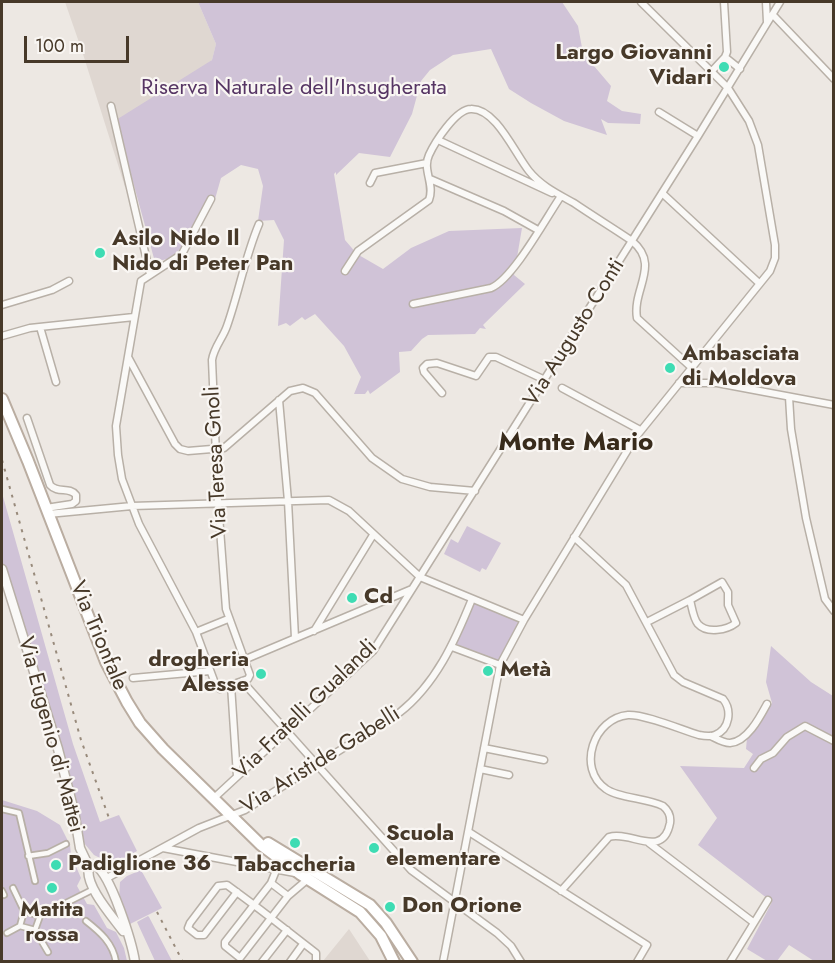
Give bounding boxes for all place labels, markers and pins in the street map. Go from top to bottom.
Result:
place label: Largo Giovanni Vidari [555,41,712,92]
marker: Largo Giovanni Vidari [717,60,731,74]
place label: Asilo Nido Il Nido di Peter Pan [112,227,293,278]
marker: Asilo Nido Il Nido di Peter Pan [93,246,107,260]
place label: Ambasciata di Moldova [682,342,799,394]
marker: Ambasciata di Moldova [663,361,677,375]
place label: Cd [364,585,393,611]
marker: Cd [345,591,359,605]
place label: drogheria Alesse [148,648,249,700]
place label: Metà [500,658,551,684]
marker: Metà [481,664,495,678]
marker: drogheria Alesse [254,667,268,681]
place label: Scuola elementare [386,822,501,873]
marker: Tabaccheria [288,836,302,850]
marker: Scuola elementare [367,841,381,855]
place label: Padiglione 36 [68,852,211,878]
place label: Tabaccheria [234,853,356,879]
marker: Padiglione 36 [49,858,63,872]
marker: Matita rossa [45,881,59,895]
place label: Don Orione [402,894,522,920]
place label: Matita rossa [20,898,84,950]
marker: Don Orione [383,900,397,914]

